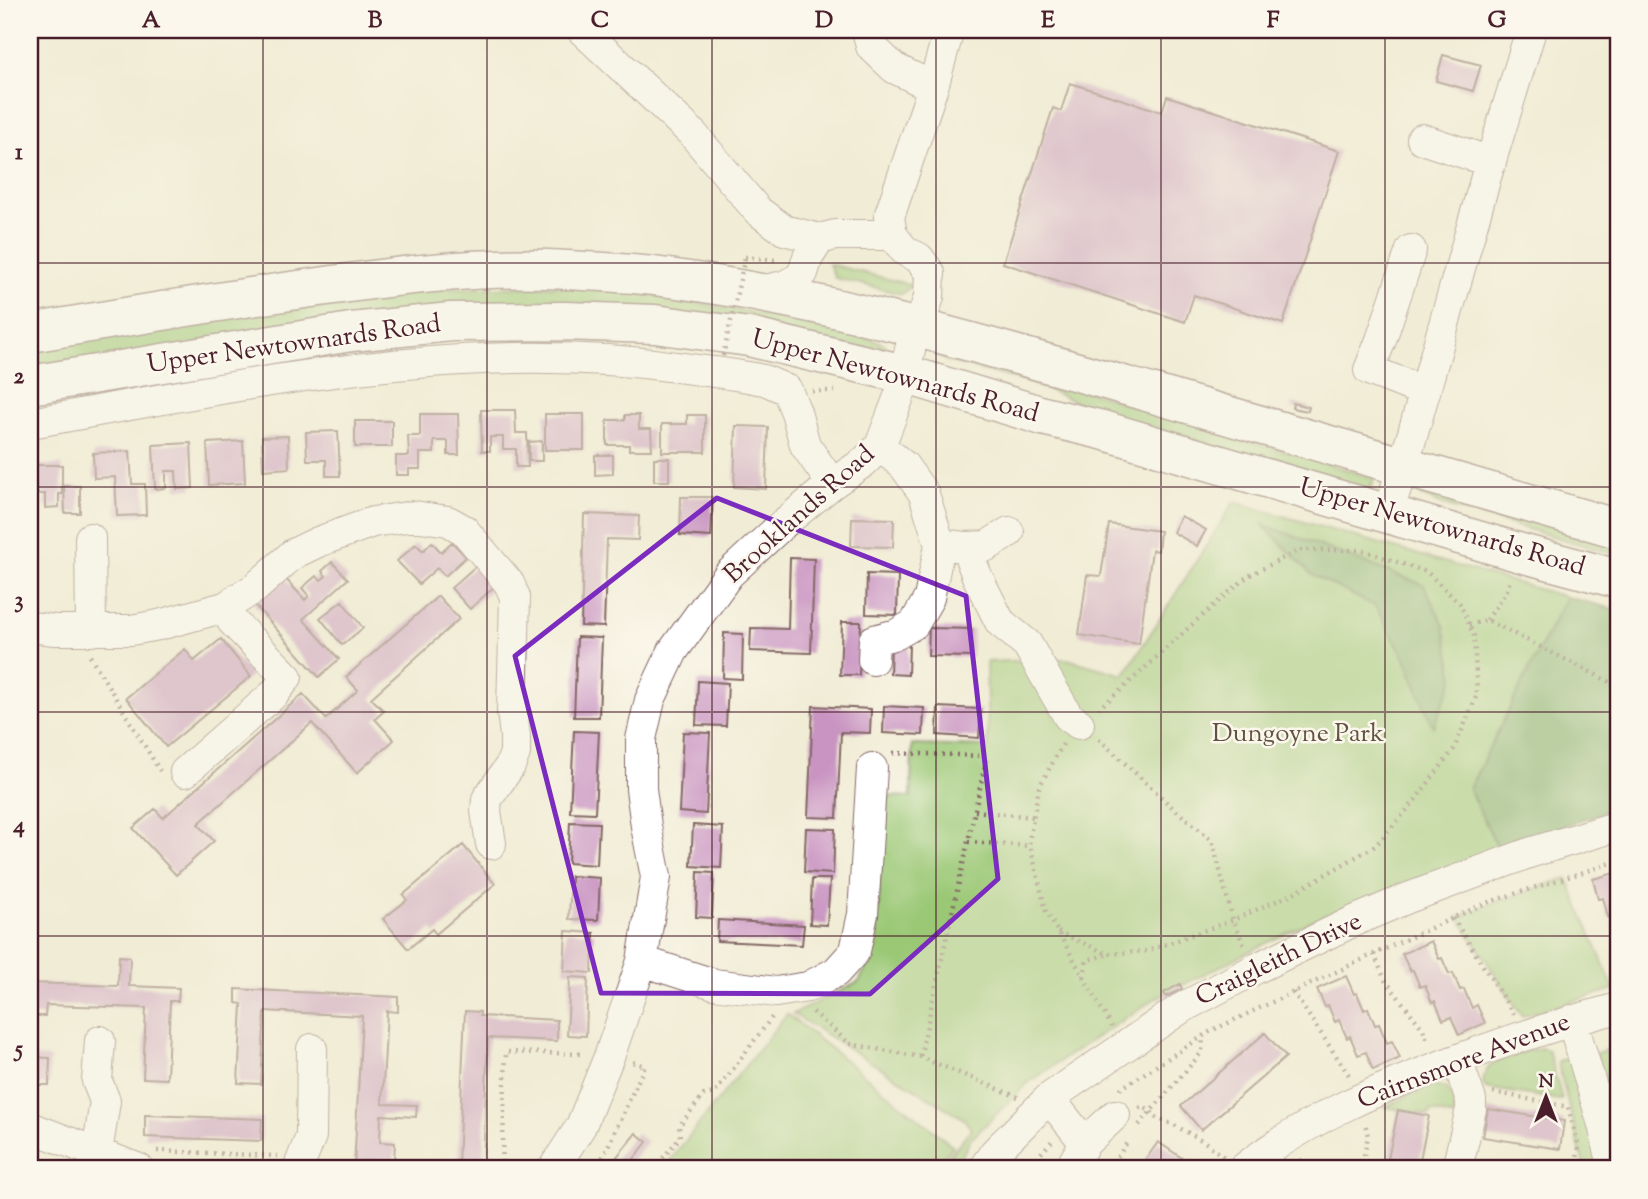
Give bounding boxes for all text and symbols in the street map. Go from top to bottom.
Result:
text: A [142,5,161,38]
text: B [368,5,383,38]
text: C [591,5,609,38]
text: D [815,5,833,38]
text: E [1041,5,1055,38]
text: F [1267,5,1280,38]
text: G [1488,5,1507,38]
text: 1 [15,137,23,170]
street label: Upper Newtownards Road [145,306,444,384]
street label: Upper Newtownards Road [747,321,1043,433]
text: 2 [14,361,25,394]
street label: Brooklands Road [716,437,884,593]
street label: Upper Newtownards Road [1295,469,1590,587]
text: 3 [14,585,24,618]
park label: Dungoyne Park [1212,716,1384,753]
text: 4 [12,810,25,843]
street label: Craigleith Drive [1190,904,1368,1016]
street label: Cairnsmore Avenue [1352,1004,1576,1120]
text: 5 [13,1034,23,1067]
north arrow [1512,1062,1582,1132]
text: N [1538,1069,1554,1096]

